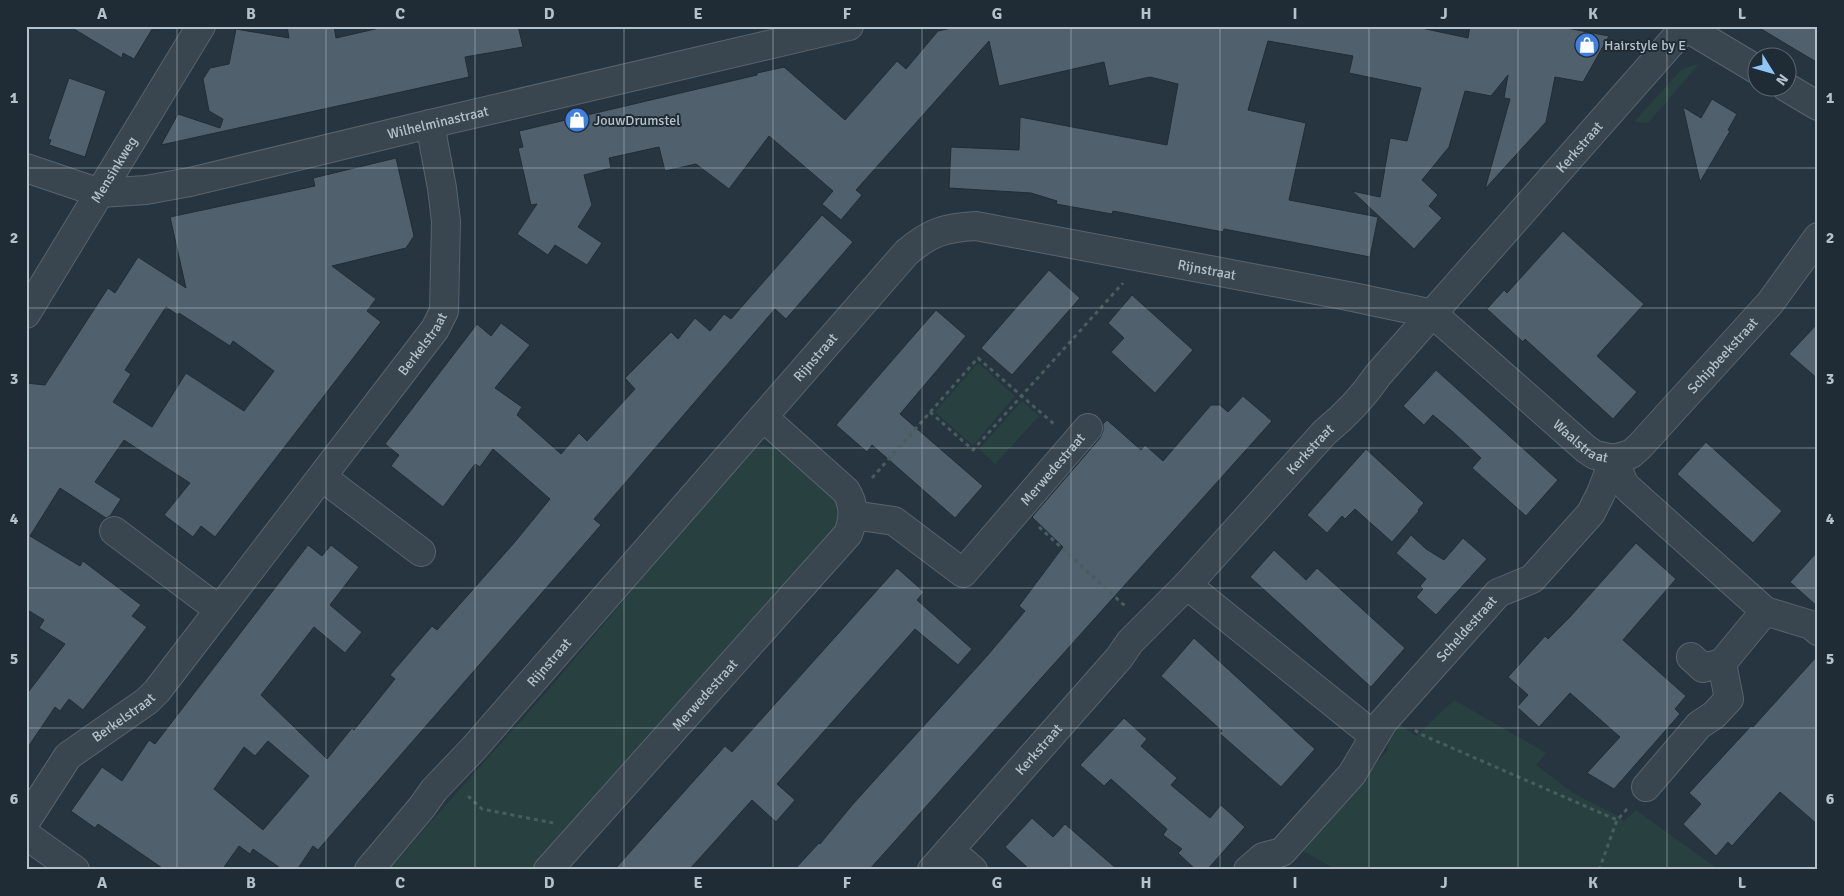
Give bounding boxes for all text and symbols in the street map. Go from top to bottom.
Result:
text: A [97,4,108,24]
text: B [246,4,256,24]
text: C [395,4,405,24]
text: D [544,4,555,24]
text: E [693,4,703,24]
text: F [843,4,852,24]
text: G [992,4,1002,24]
text: H [1141,4,1151,24]
text: I [1292,4,1298,24]
text: J [1440,4,1448,24]
text: K [1588,4,1598,24]
text: L [1738,4,1747,24]
shop icon: Hairstyle by E [1574,32,1600,58]
place label: Hairstyle by E [1604,37,1686,54]
north arrow [1746,48,1796,98]
text: N [1772,71,1792,89]
text: 1 [10,88,19,108]
text: 1 [1826,88,1835,108]
street label: Wilhelminastraat [386,102,490,142]
shop icon: JouwDrumstel [564,107,590,133]
place label: JouwDrumstel [594,112,680,129]
street label: Kerkstraat [1552,118,1606,176]
street label: Mensinkweg [87,133,140,206]
text: 2 [10,228,18,248]
text: 2 [1826,228,1834,248]
street label: Rijnstraat [1176,256,1237,283]
street label: Berkelstraat [394,309,451,379]
street label: Schipbeekstraat [1684,314,1761,397]
street label: Rijnstraat [789,329,841,385]
text: 3 [10,369,18,389]
text: 3 [1826,369,1834,389]
street label: Waalstraat [1550,416,1610,466]
street label: Kerkstraat [1283,420,1337,478]
street label: Merwedestraat [1017,429,1089,509]
text: 4 [10,509,19,529]
text: 4 [1826,509,1835,529]
street label: Scheldestraat [1432,592,1500,665]
street label: Rijnstraat [523,634,575,690]
text: 5 [10,649,18,669]
text: 5 [1826,649,1834,669]
street label: Merwedestraat [668,655,741,734]
street label: Berkelstraat [88,689,159,745]
street label: Kerkstraat [1011,720,1066,778]
text: 6 [10,789,19,809]
text: 6 [1826,789,1835,809]
text: A [97,873,108,893]
text: B [246,873,256,893]
text: C [395,873,405,893]
text: D [544,873,555,893]
text: E [693,873,703,893]
text: F [843,873,852,893]
text: G [992,873,1002,893]
text: H [1141,873,1151,893]
text: I [1292,873,1298,893]
text: J [1440,873,1448,893]
text: K [1588,873,1598,893]
text: L [1738,873,1747,893]

